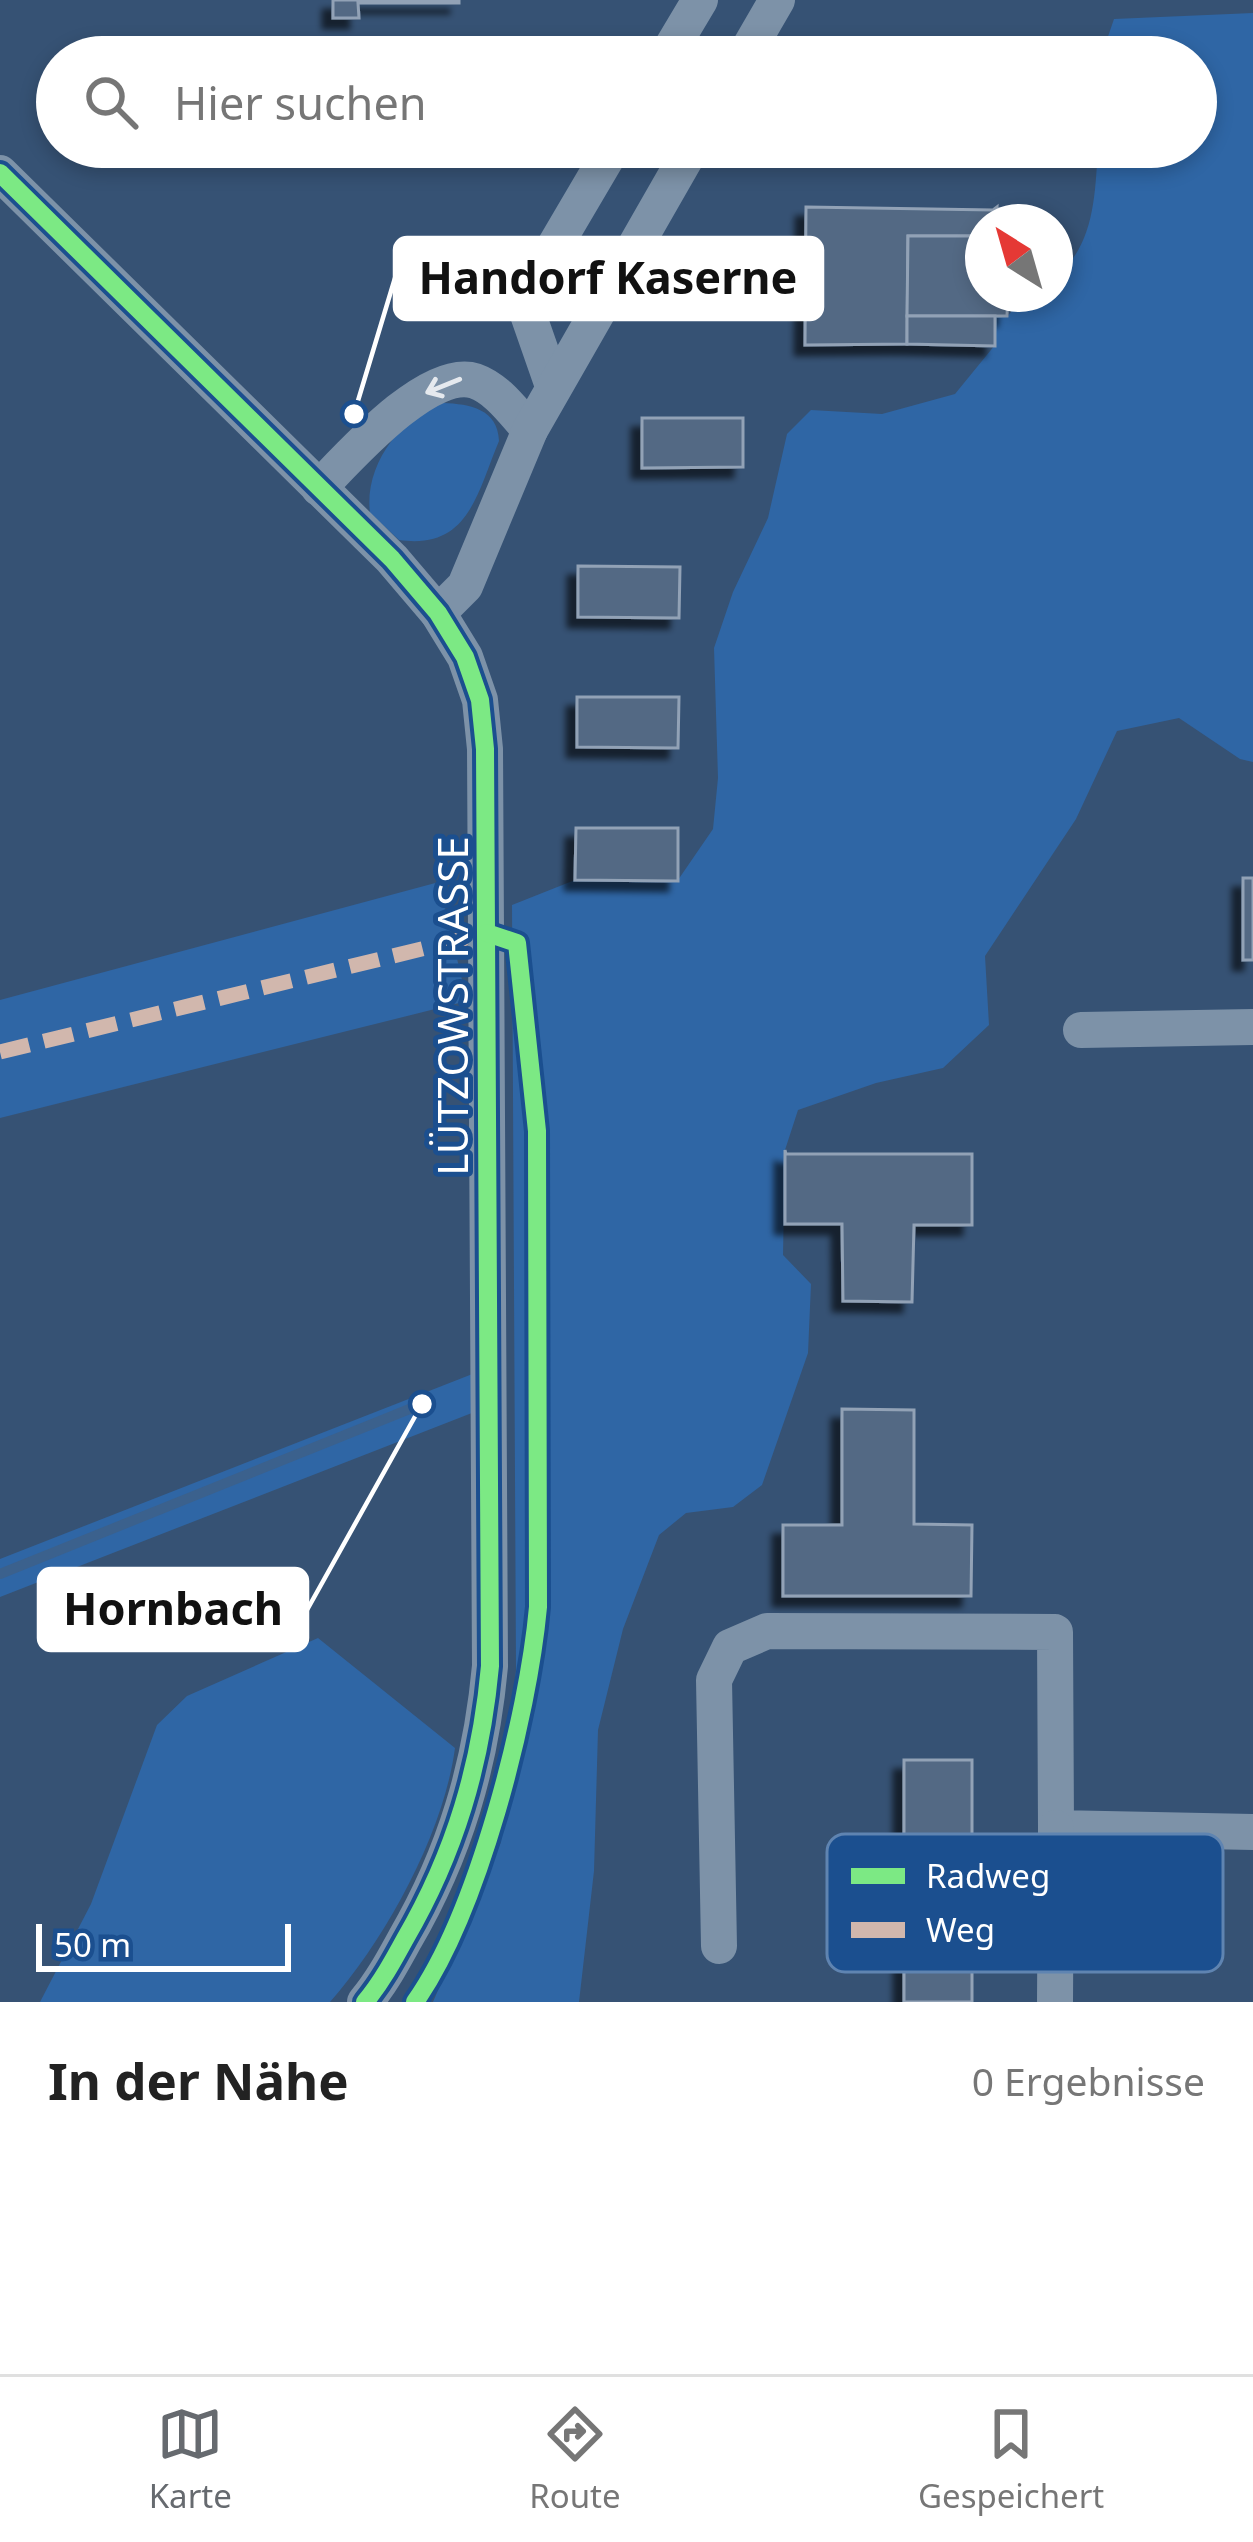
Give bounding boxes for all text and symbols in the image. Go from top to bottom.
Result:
search box [36,36,1217,168]
icon: search [78,69,144,135]
text: Hier suchen [174,72,427,133]
north arrow [965,204,1073,312]
callout: Handorf Kaserne [395,238,822,319]
text: Handorf Kaserne [419,246,797,307]
one-way arrow [425,377,462,399]
street label: LÜTZOWSTRASSE [423,836,480,1176]
callout: Hornbach [39,1569,307,1650]
text: Hornbach [63,1577,283,1638]
legend [827,1834,1223,1972]
text: Radweg [926,1853,1050,1898]
text: Weg [926,1907,995,1952]
scale bar [36,1918,291,1971]
text: 50 m [54,1922,131,1967]
text: In der Nähe [48,2045,349,2115]
text: 0 Ergebnisse [972,2054,1205,2107]
tab: Karte [149,2401,232,2518]
tab: Route [529,2401,621,2518]
tab: Gespeichert [918,2401,1104,2518]

